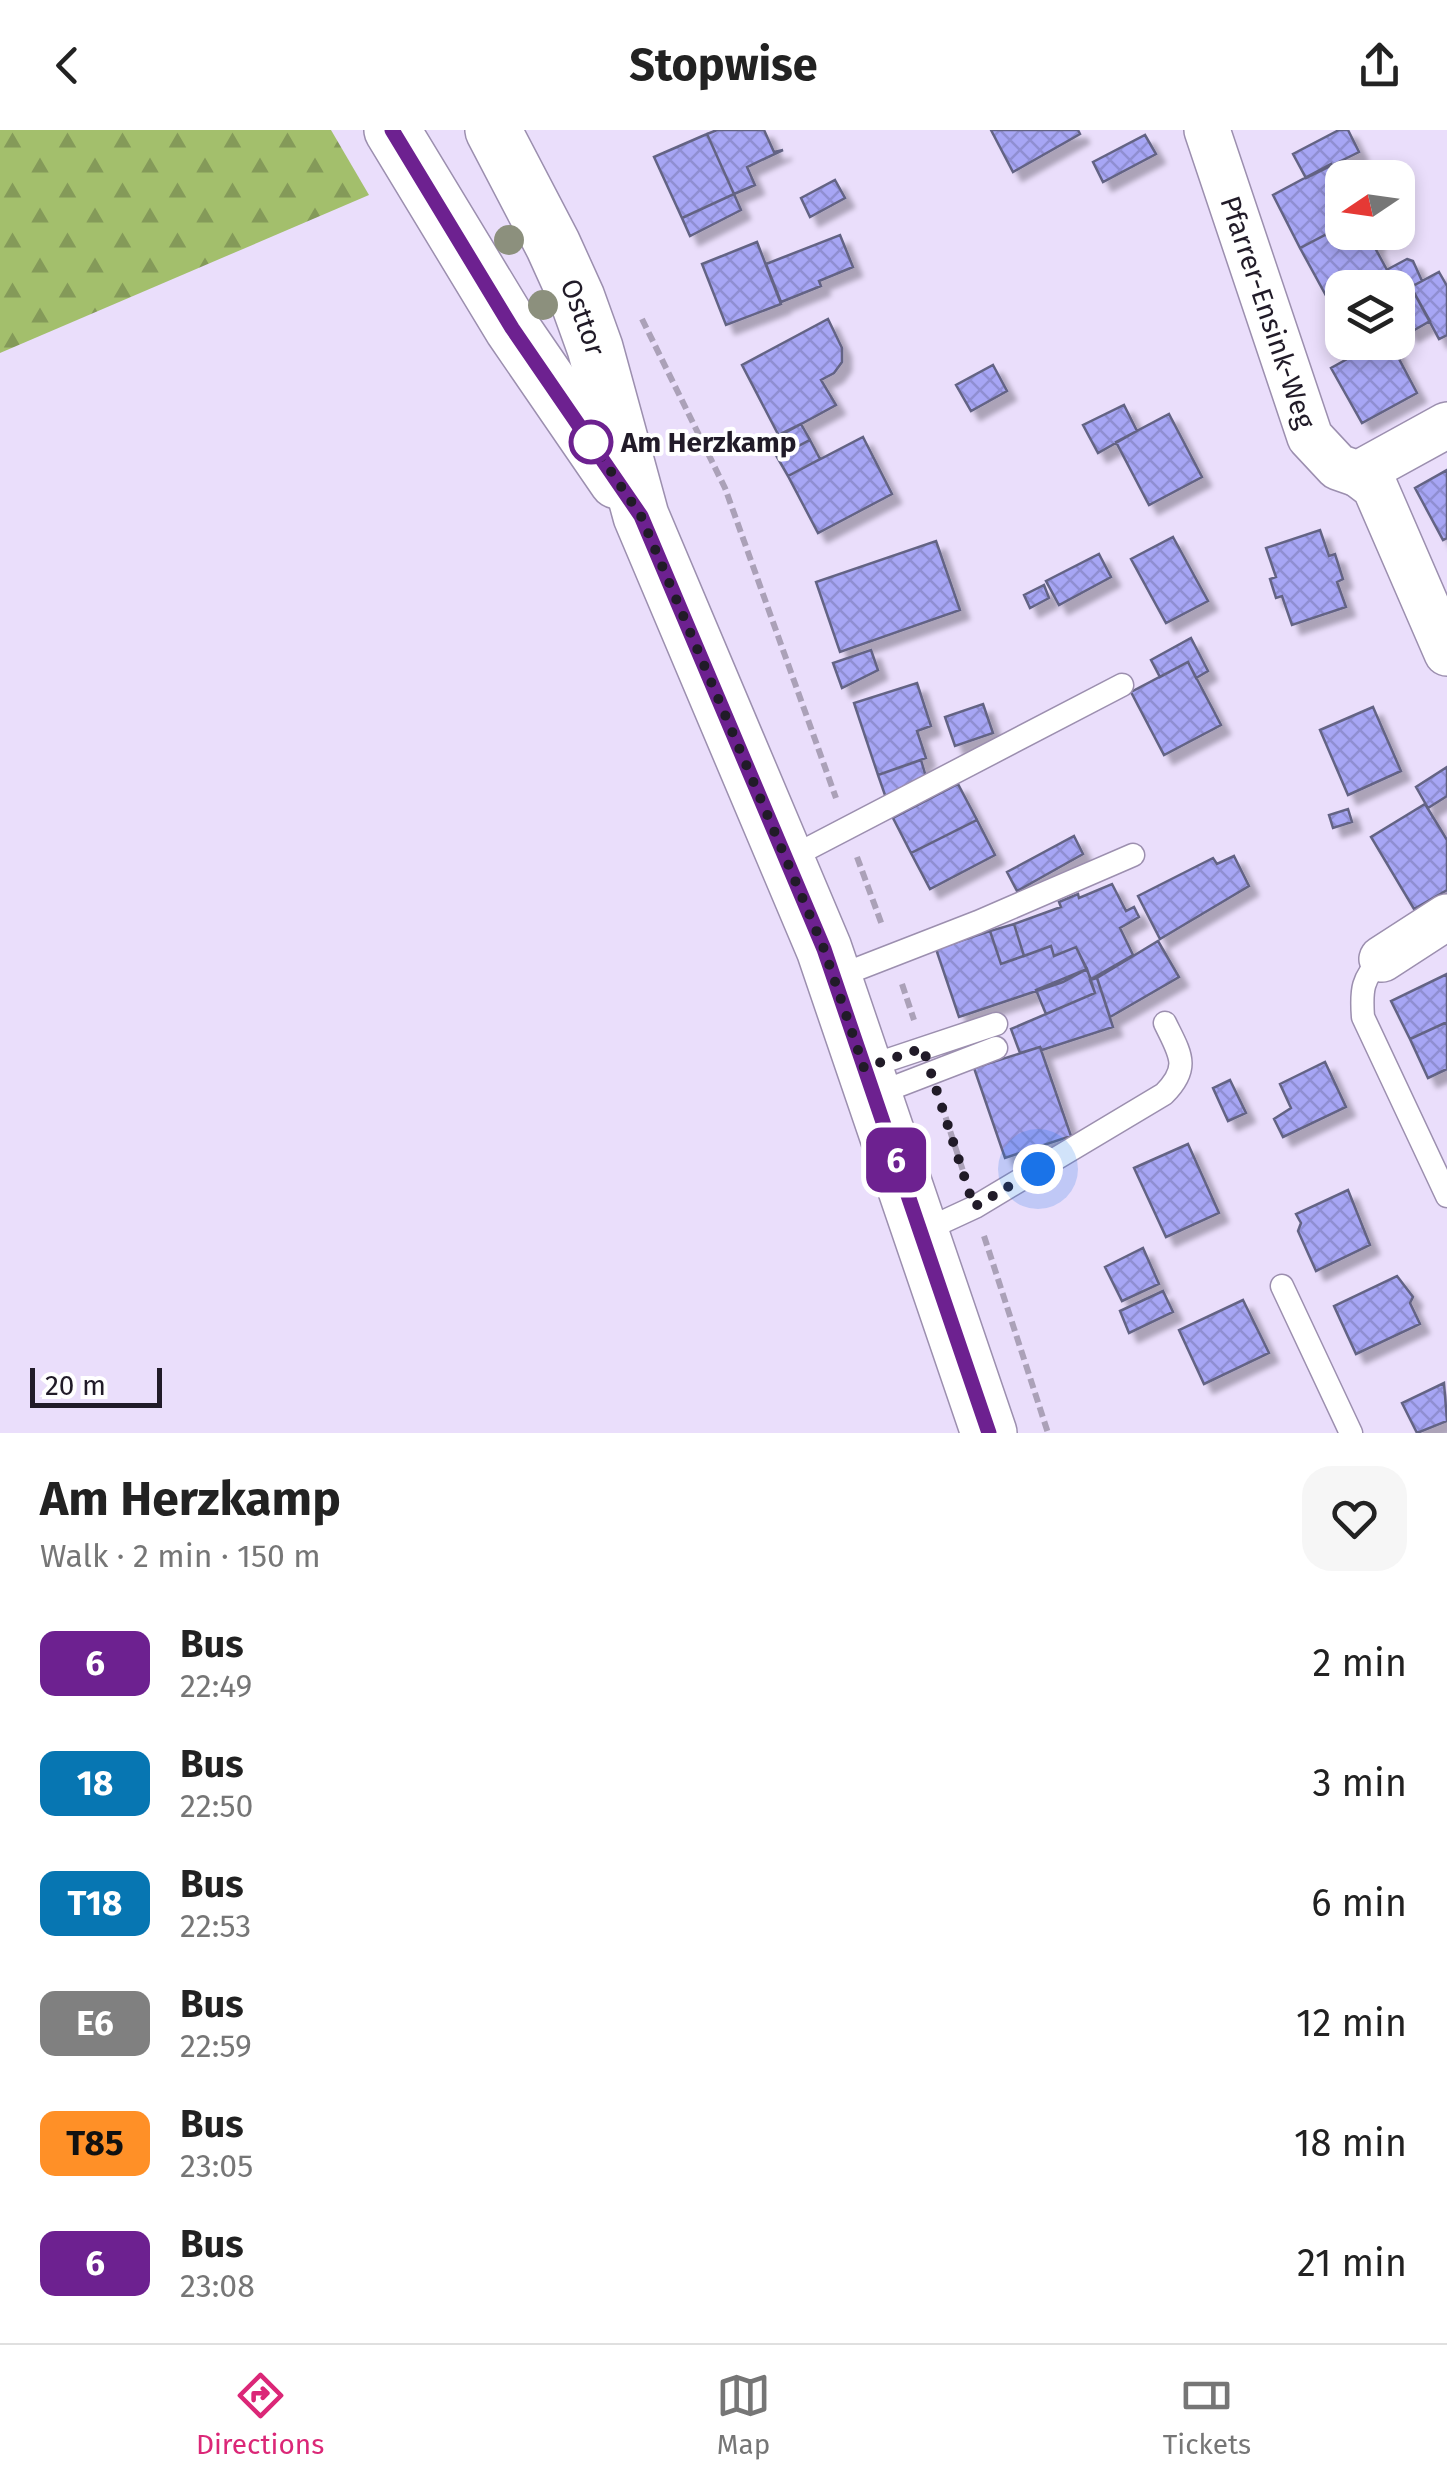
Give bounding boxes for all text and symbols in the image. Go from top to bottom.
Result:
icon: back [40,38,95,93]
text: Stopwise [629,38,818,92]
icon: share [1352,38,1407,93]
north arrow [1325,160,1415,250]
map controls [1325,160,1415,360]
street label: Pfarrer-Ensink-Weg [1214,191,1323,433]
button: layers [1325,270,1415,360]
street label: Osttor [554,273,613,359]
marker: Am Herzkamp [570,421,612,463]
place label: Am Herzkamp [620,426,796,459]
line badge: 6 [864,1128,928,1192]
text: 6 [886,1139,906,1181]
your location [1013,1144,1063,1194]
scale bar [30,1363,162,1408]
text: 20 m [45,1369,106,1402]
button: heart [1302,1466,1407,1571]
text: Am Herzkamp [40,1470,341,1528]
text: Walk · 2 min · 150 m [40,1537,321,1575]
text: Bus [180,1621,244,1667]
text: 2 min [1313,1640,1407,1686]
text: 6 [85,1642,105,1684]
text: 22:49 [180,1667,252,1705]
text: Bus [180,1741,244,1787]
text: 3 min [1312,1760,1407,1806]
text: 18 [77,1762,113,1804]
text: 22:50 [180,1787,253,1825]
text: Bus [180,1861,244,1907]
text: 6 min [1311,1880,1407,1926]
text: T18 [68,1882,122,1924]
text: 22:53 [180,1907,251,1945]
text: Bus [180,1981,244,2027]
text: 12 min [1296,2000,1407,2046]
text: E6 [76,2002,114,2044]
text: 22:59 [180,2027,252,2065]
text: Bus [180,2101,244,2147]
text: 18 min [1294,2120,1407,2166]
text: T85 [66,2122,124,2164]
text: 23:05 [180,2147,253,2185]
text: Bus [180,2221,244,2267]
text: 21 min [1297,2240,1407,2286]
text: 6 [85,2242,105,2284]
text: 23:08 [180,2267,255,2305]
tab: Directions [196,2368,324,2461]
tab: Map [716,2368,771,2461]
tab: Tickets [1163,2368,1251,2461]

